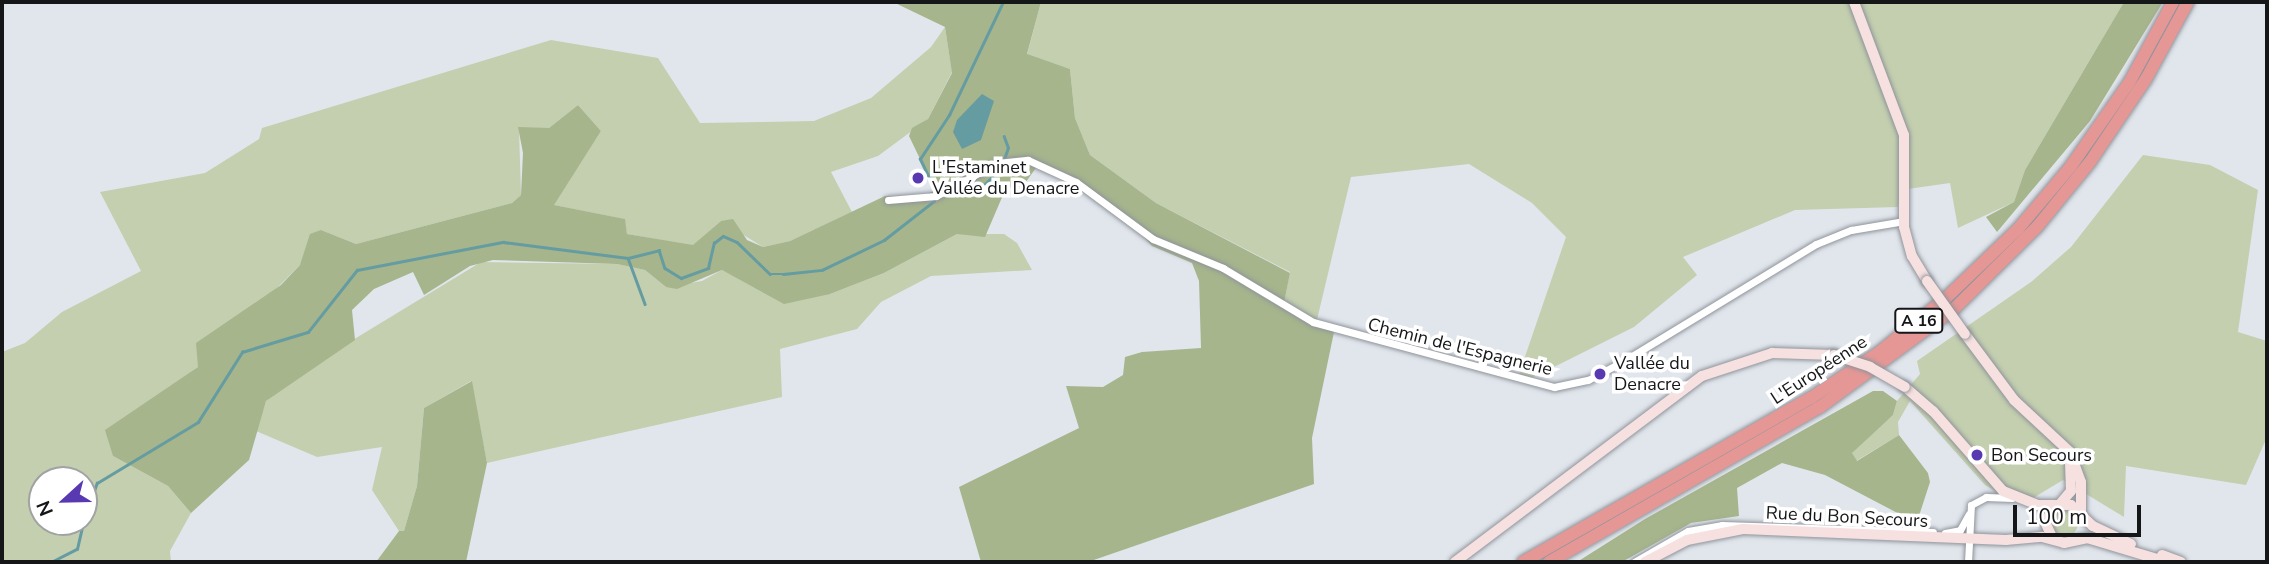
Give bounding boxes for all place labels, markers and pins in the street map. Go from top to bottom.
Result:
place label: L'Estaminet Vallée du Denacre [932,157,1079,200]
marker: L'Estaminet Vallée du Denacre [910,170,926,186]
place label: Vallée du Denacre [1614,353,1690,396]
marker: Vallée du Denacre [1592,366,1608,382]
place label: Bon Secours [1991,444,2092,466]
marker: Bon Secours [1969,447,1985,463]

